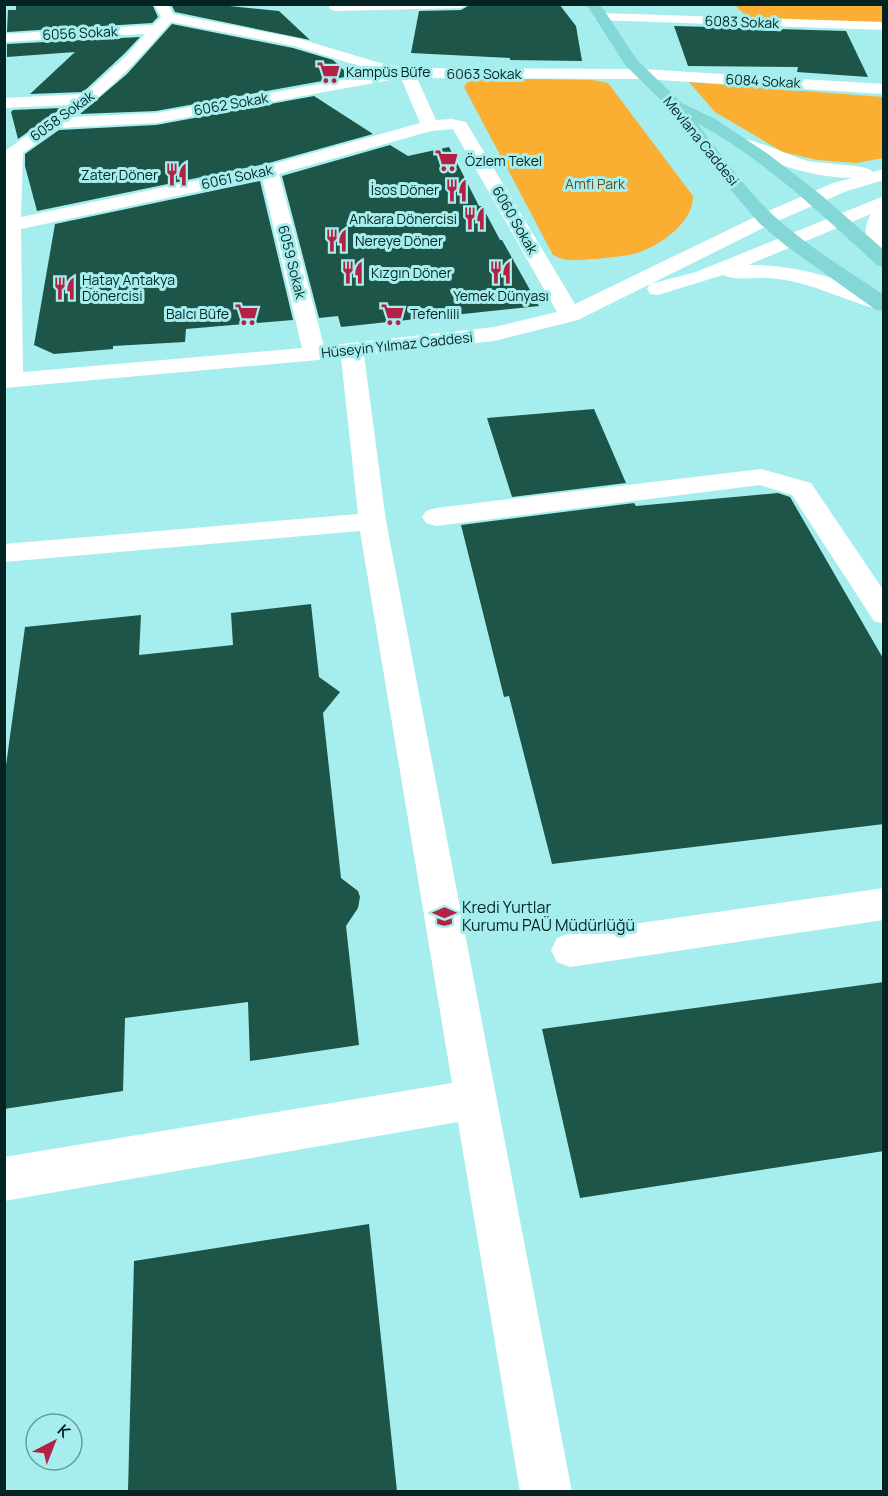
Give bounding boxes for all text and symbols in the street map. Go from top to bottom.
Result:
street label: 6083 Sokak [704,11,781,32]
street label: 6056 Sokak [42,21,119,44]
supermarket icon: Kampüs Büfe [315,59,341,85]
place label: Kampüs Büfe [346,62,430,81]
street label: 6063 Sokak [446,64,523,83]
street label: 6084 Sokak [725,69,802,92]
street label: 6058 Sokak [26,85,98,145]
street label: 6062 Sokak [192,87,271,119]
street label: Mevlana Caddesi [659,92,743,189]
supermarket icon: Özlem Tekel [434,148,460,174]
place label: Özlem Tekel [465,151,542,170]
street label: 6061 Sokak [199,159,275,193]
restaurant icon: Zater Döner [163,162,189,188]
place label: Zater Döner [81,165,158,184]
park label: Amfi Park [565,174,626,193]
restaurant icon: İsos Döner [444,177,470,203]
place label: İsos Döner [371,180,439,199]
street label: 6060 Sokak [488,182,543,258]
restaurant icon: Ankara Dönercisi [462,206,488,232]
place label: Ankara Dönercisi [349,209,457,228]
street label: 6059 Sokak [274,223,311,302]
restaurant icon: Nereye Döner [324,228,350,254]
place label: Nereye Döner [355,231,443,250]
restaurant icon: Yemek Dünyası [488,259,514,285]
restaurant icon: Kızgın Döner [340,260,366,286]
place label: Kızgın Döner [371,263,452,282]
place label: Hatay Antakya Dönercisi [82,270,175,305]
restaurant icon: Hatay Antakya Dönercisi [51,275,77,301]
place label: Yemek Dünyası [453,286,549,305]
supermarket icon: Balcı Büfe [234,301,260,327]
supermarket icon: Tefenlili [379,301,405,327]
place label: Balcı Büfe [166,304,229,323]
place label: Tefenlili [410,304,459,323]
street label: Hüseyin Yılmaz Caddesi [320,327,474,362]
place label: Kredi Yurtlar Kurumu PAÜ Müdürlüğü [462,896,635,936]
school or university icon: Kredi Yurtlar Kurumu PAÜ Müdürlüğü [431,903,457,929]
north arrow [24,1412,84,1472]
text: K [53,1419,76,1443]

